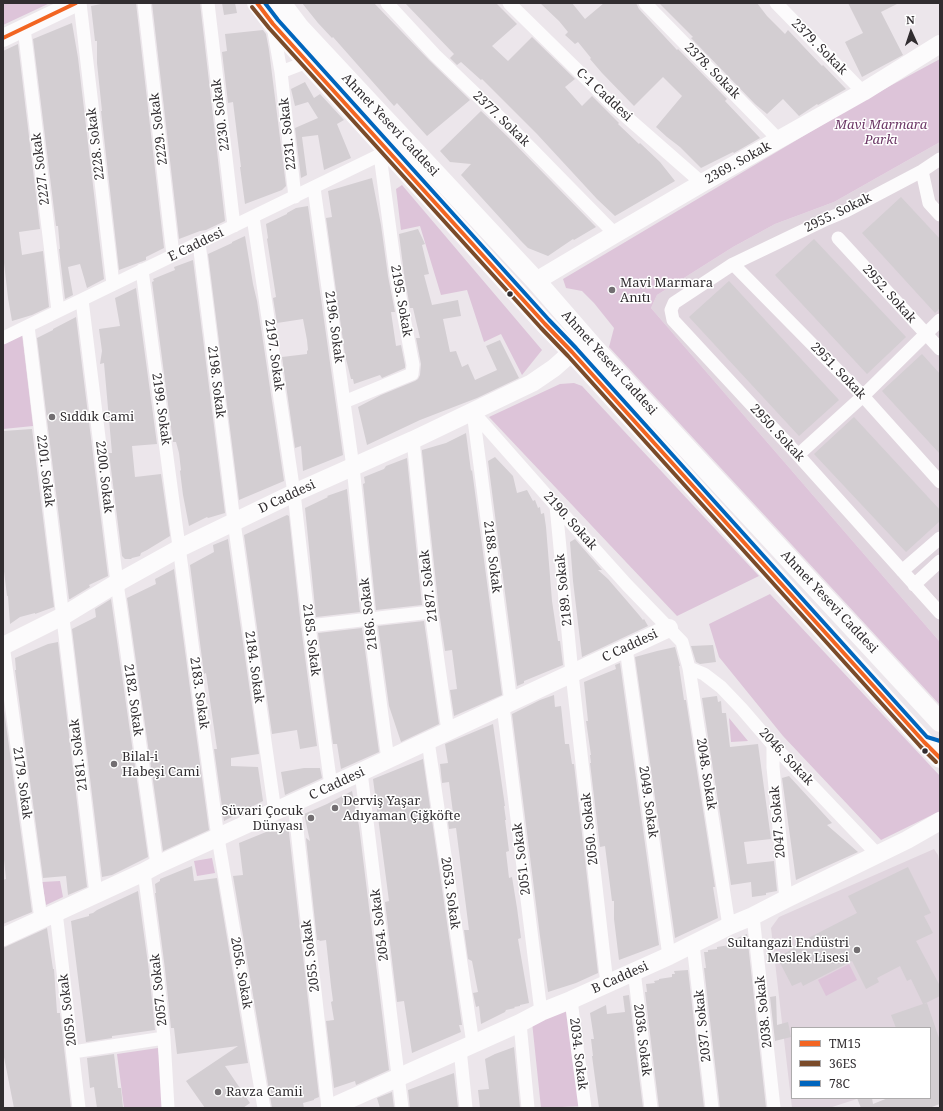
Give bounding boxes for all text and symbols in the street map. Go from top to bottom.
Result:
north arrow [891,12,931,52]
text: N [906,12,915,27]
street label: 2379. Sokak [788,16,850,78]
street label: 2378. Sokak [681,40,743,102]
street label: C-1 Caddesi [573,65,635,125]
street label: Ahmet Yesevi Caddesi [338,70,442,180]
street label: 2230. Sokak [209,78,233,152]
street label: 2377. Sokak [469,88,533,150]
street label: 2229. Sokak [147,92,171,166]
street label: 2231. Sokak [276,97,300,171]
street label: 2228. Sokak [84,107,108,181]
park label: Mavi Marmara Parkı [835,117,927,148]
street label: 2227. Sokak [29,132,53,206]
street label: 2369. Sokak [702,139,774,187]
street label: 2955. Sokak [802,190,874,236]
street label: E Caddesi [166,225,226,265]
street label: 2952. Sokak [859,262,919,326]
street label: 2195. Sokak [387,264,415,338]
place label: Mavi Marmara Anıtı [620,275,713,306]
marker: Mavi Marmara Anıtı [607,285,617,295]
unlabelled marker [505,289,515,299]
street label: 2196. Sokak [321,290,347,364]
street label: Ahmet Yesevi Caddesi [558,308,660,418]
street label: 2197. Sokak [261,318,287,392]
street label: 2951. Sokak [807,339,869,403]
street label: 2198. Sokak [204,345,228,419]
street label: 2199. Sokak [148,372,174,446]
street label: 2950. Sokak [746,401,808,465]
place label: Sıddık Cami [60,409,134,425]
marker: Sıddık Cami [47,412,57,422]
street label: 2201. Sokak [33,434,57,508]
street label: 2200. Sokak [92,440,116,514]
street label: D Caddesi [256,477,318,517]
street label: 2190. Sokak [540,489,600,553]
street label: 2188. Sokak [480,520,504,594]
street label: Ahmet Yesevi Caddesi [777,547,881,657]
street label: 2187. Sokak [417,549,441,623]
street label: 2189. Sokak [552,553,576,627]
street label: 2186. Sokak [357,577,381,651]
street label: 2185. Sokak [299,603,323,677]
street label: C Caddesi [600,626,660,666]
street label: 2184. Sokak [241,630,267,704]
street label: 2183. Sokak [186,656,212,730]
street label: 2182. Sokak [120,663,146,737]
street label: 2181. Sokak [67,718,91,792]
street label: 2046. Sokak [755,725,817,789]
street label: 2048. Sokak [693,737,719,811]
street label: 2179. Sokak [9,746,35,820]
unlabelled marker [920,746,930,756]
place label: Bilal-i Habeşi Cami [122,749,200,780]
marker: Bilal-i Habeşi Cami [109,759,119,769]
street label: C Caddesi [307,764,367,804]
street label: 2049. Sokak [635,765,661,839]
street label: 2047. Sokak [767,785,789,859]
street label: 2050. Sokak [578,792,602,866]
place label: Derviş Yaşar Adıyaman Çiğköfte [343,793,460,824]
place label: Süvari Çocuk Dünyası [221,803,303,834]
marker: Derviş Yaşar Adıyaman Çiğköfte [330,803,340,813]
marker: Süvari Çocuk Dünyası [306,813,316,823]
street label: 2051. Sokak [510,822,534,896]
street label: 2053. Sokak [437,856,463,930]
street label: 2054. Sokak [368,888,392,962]
street label: 2055. Sokak [299,919,323,993]
place label: Sultangazi Endüstri Meslek Lisesi [727,935,849,966]
street label: 2056. Sokak [227,936,255,1010]
marker: Sultangazi Endüstri Meslek Lisesi [852,945,862,955]
street label: 2057. Sokak [147,953,171,1027]
street label: B Caddesi [589,959,651,997]
street label: 2059. Sokak [56,973,80,1047]
street label: 2038. Sokak [752,975,776,1049]
street label: 2037. Sokak [691,989,715,1063]
street label: 2036. Sokak [630,1003,654,1077]
street label: 2034. Sokak [566,1017,590,1091]
legend [791,1027,931,1099]
text: TM15 [829,1035,861,1052]
text: 36ES [829,1055,856,1072]
text: 78C [829,1075,850,1092]
place label: Ravza Camii [226,1084,303,1100]
marker: Ravza Camii [213,1087,223,1097]

